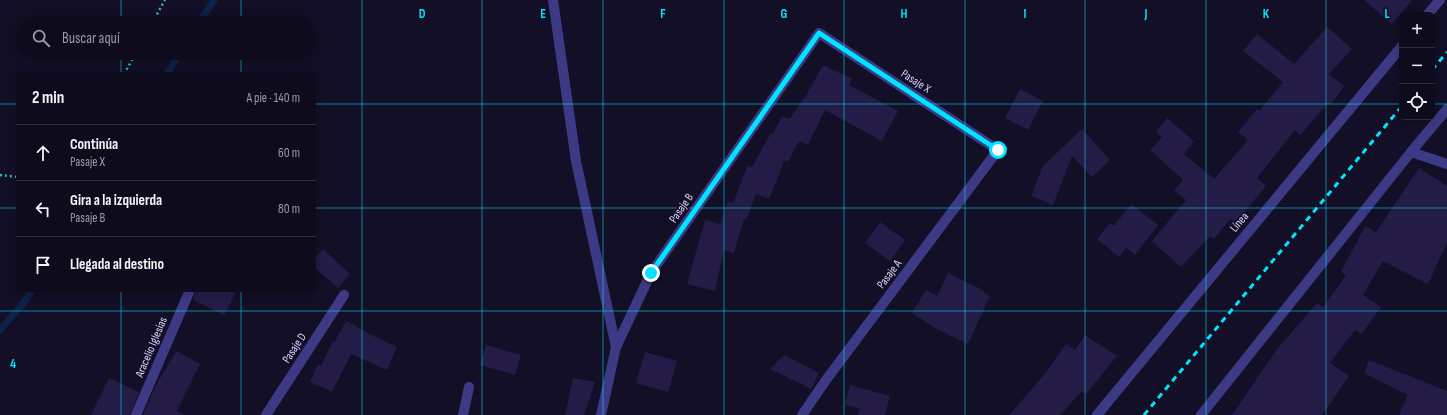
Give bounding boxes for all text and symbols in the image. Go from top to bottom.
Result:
text: D [419,6,426,22]
text: E [540,6,546,22]
text: F [660,6,666,22]
text: G [781,6,788,22]
text: H [901,6,908,22]
text: I [1024,6,1027,22]
text: J [1144,6,1148,22]
text: K [1263,6,1270,22]
text: L [1384,6,1390,22]
map controls [1399,12,1435,120]
button: + [1399,12,1435,48]
search box [16,16,316,60]
icon: search [30,27,52,49]
text: Buscar aquí [62,29,120,48]
button: − [1399,48,1435,84]
street label: Pasaje X [898,66,934,97]
button: locate [1399,84,1435,120]
text: 2 min [32,88,64,108]
text: A pie · 140 m [246,90,300,106]
text: Continúa [70,135,118,154]
route start [989,141,1007,159]
icon: ahead [32,142,54,164]
text: 60 m [278,145,300,161]
text: Pasaje X [70,154,105,170]
text: Gira a la izquierda [70,191,162,210]
street label: Pasaje B [666,191,697,226]
icon: left [32,198,54,220]
text: 80 m [278,201,300,217]
street label: Línea [1227,209,1252,235]
text: Pasaje B [70,210,105,226]
icon: arrive [32,254,54,276]
text: Llegada al destino [70,255,164,274]
street label: Pasaje A [874,256,906,292]
route end [642,264,660,282]
street label: Aracelio Iglesias [132,315,171,381]
street label: Pasaje D [279,330,310,366]
text: 4 [10,356,16,372]

